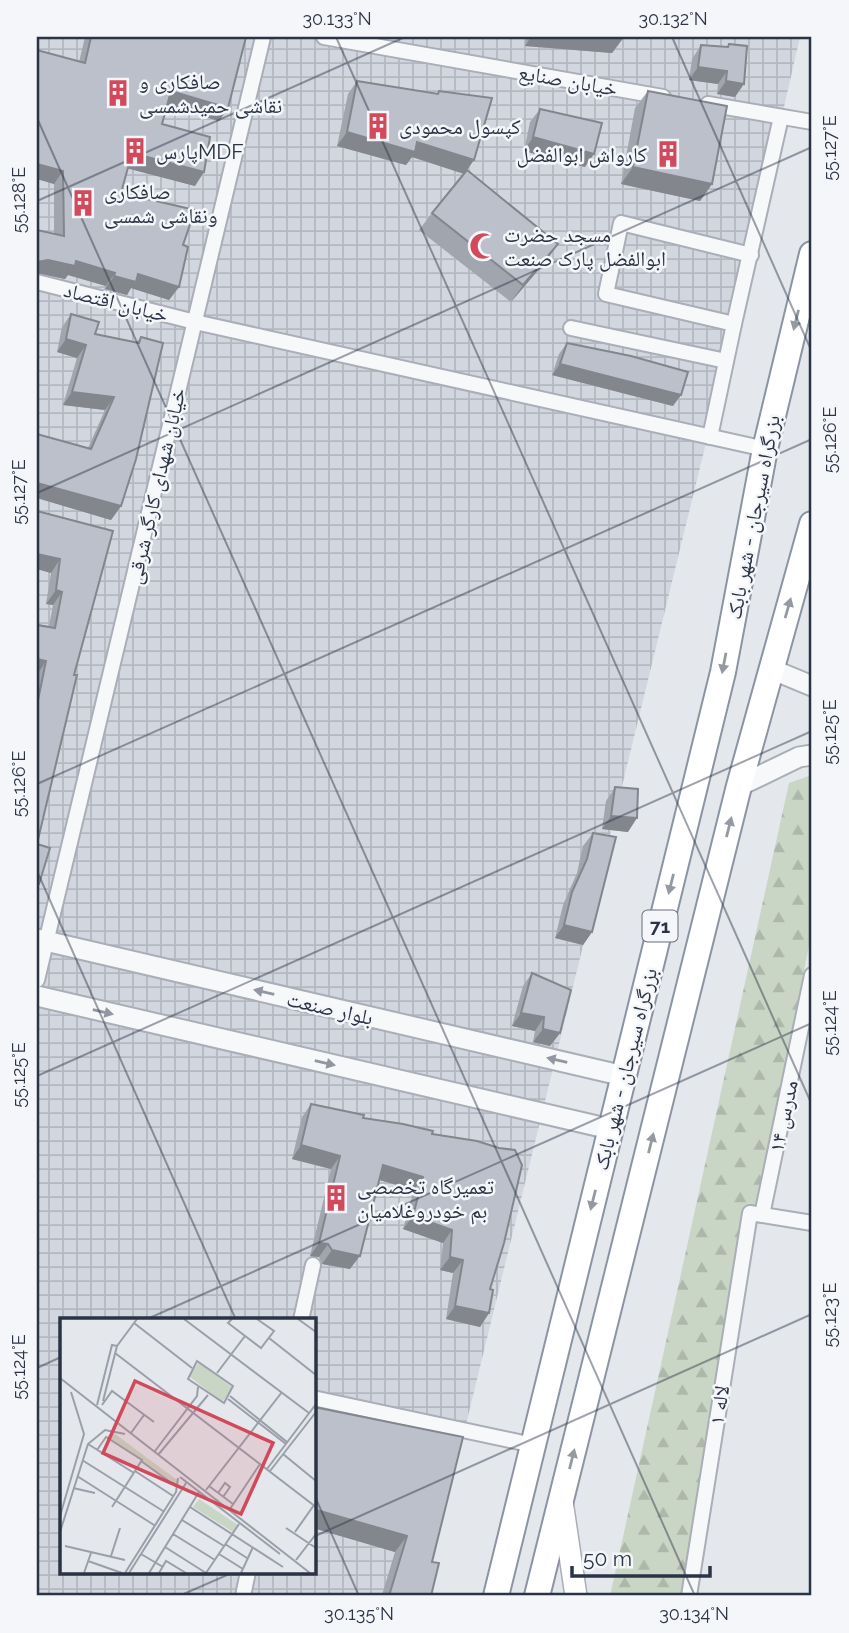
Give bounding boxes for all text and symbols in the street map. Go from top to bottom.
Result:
text: 30.133°N [302,8,372,29]
text: 30.132°N [638,8,708,29]
street label: خیابان صنایع [516,59,619,102]
place label: صافکاری و نقاشی حمیدشمسی [139,69,282,119]
building icon: صافکاری و نقاشی حمیدشمسی [103,78,133,108]
building icon: کپسول محمودی [363,111,393,141]
place label: کپسول محمودی [399,114,521,139]
text: 55.127°E [819,115,840,181]
building icon: پارسMDF [120,136,150,166]
place label: پارسMDF [156,139,244,165]
building icon: کارواش ابوالفضل [653,139,683,169]
place label: کارواش ابوالفضل [516,142,647,168]
text: 55.128°E [8,167,29,233]
place label: صافکاری ونقاشی شمسی [104,179,217,229]
building icon: صافکاری ونقاشی شمسی [68,188,98,218]
place label: مسجد حضرت ابوالفضل پارک صنعت [504,222,666,272]
mosque icon: مسجد حضرت ابوالفضل پارک صنعت [468,231,498,261]
street label: خیابان اقتصاد [61,277,171,327]
one-way arrow [790,309,801,331]
street label: خیابان شهدای کارگر شرقی [121,386,192,587]
text: 55.126°E [819,407,840,473]
street label: بزرگراه سیرجان - شهر بابک [721,413,785,621]
text: 55.127°E [8,459,29,525]
one-way arrow [784,597,794,618]
one-way arrow [719,652,730,674]
text: 55.125°E [819,699,840,765]
text: 55.126°E [8,751,29,817]
one-way arrow [724,816,735,838]
one-way arrow [665,873,676,895]
road number: 71 [642,910,678,942]
street label: بزرگراه سیرجان - شهر بابک [588,965,662,1173]
one-way arrow [253,986,275,997]
street label: بلوار صنعت [284,986,376,1030]
text: 55.124°E [819,990,840,1056]
one-way arrow [92,1006,114,1017]
text: 55.125°E [8,1042,29,1108]
one-way arrow [546,1054,568,1065]
one-way arrow [314,1058,336,1069]
street label: مدرس ۱۴ [763,1078,804,1155]
one-way arrow [646,1132,657,1154]
place label: تعمیرگاه تخصصی بم خودروغلامیان [357,1174,494,1225]
building icon: تعمیرگاه تخصصی بم خودروغلامیان [321,1183,351,1213]
one-way arrow [587,1189,598,1211]
text: 55.123°E [819,1282,840,1348]
inset map [60,1318,315,1574]
text: 55.124°E [8,1334,29,1400]
street label: لاله ۱ [704,1383,734,1427]
one-way arrow [567,1448,578,1470]
scale bar [572,1535,711,1579]
text: 50 m [583,1546,632,1571]
text: 30.135°N [324,1603,394,1624]
text: 30.134°N [659,1603,729,1624]

